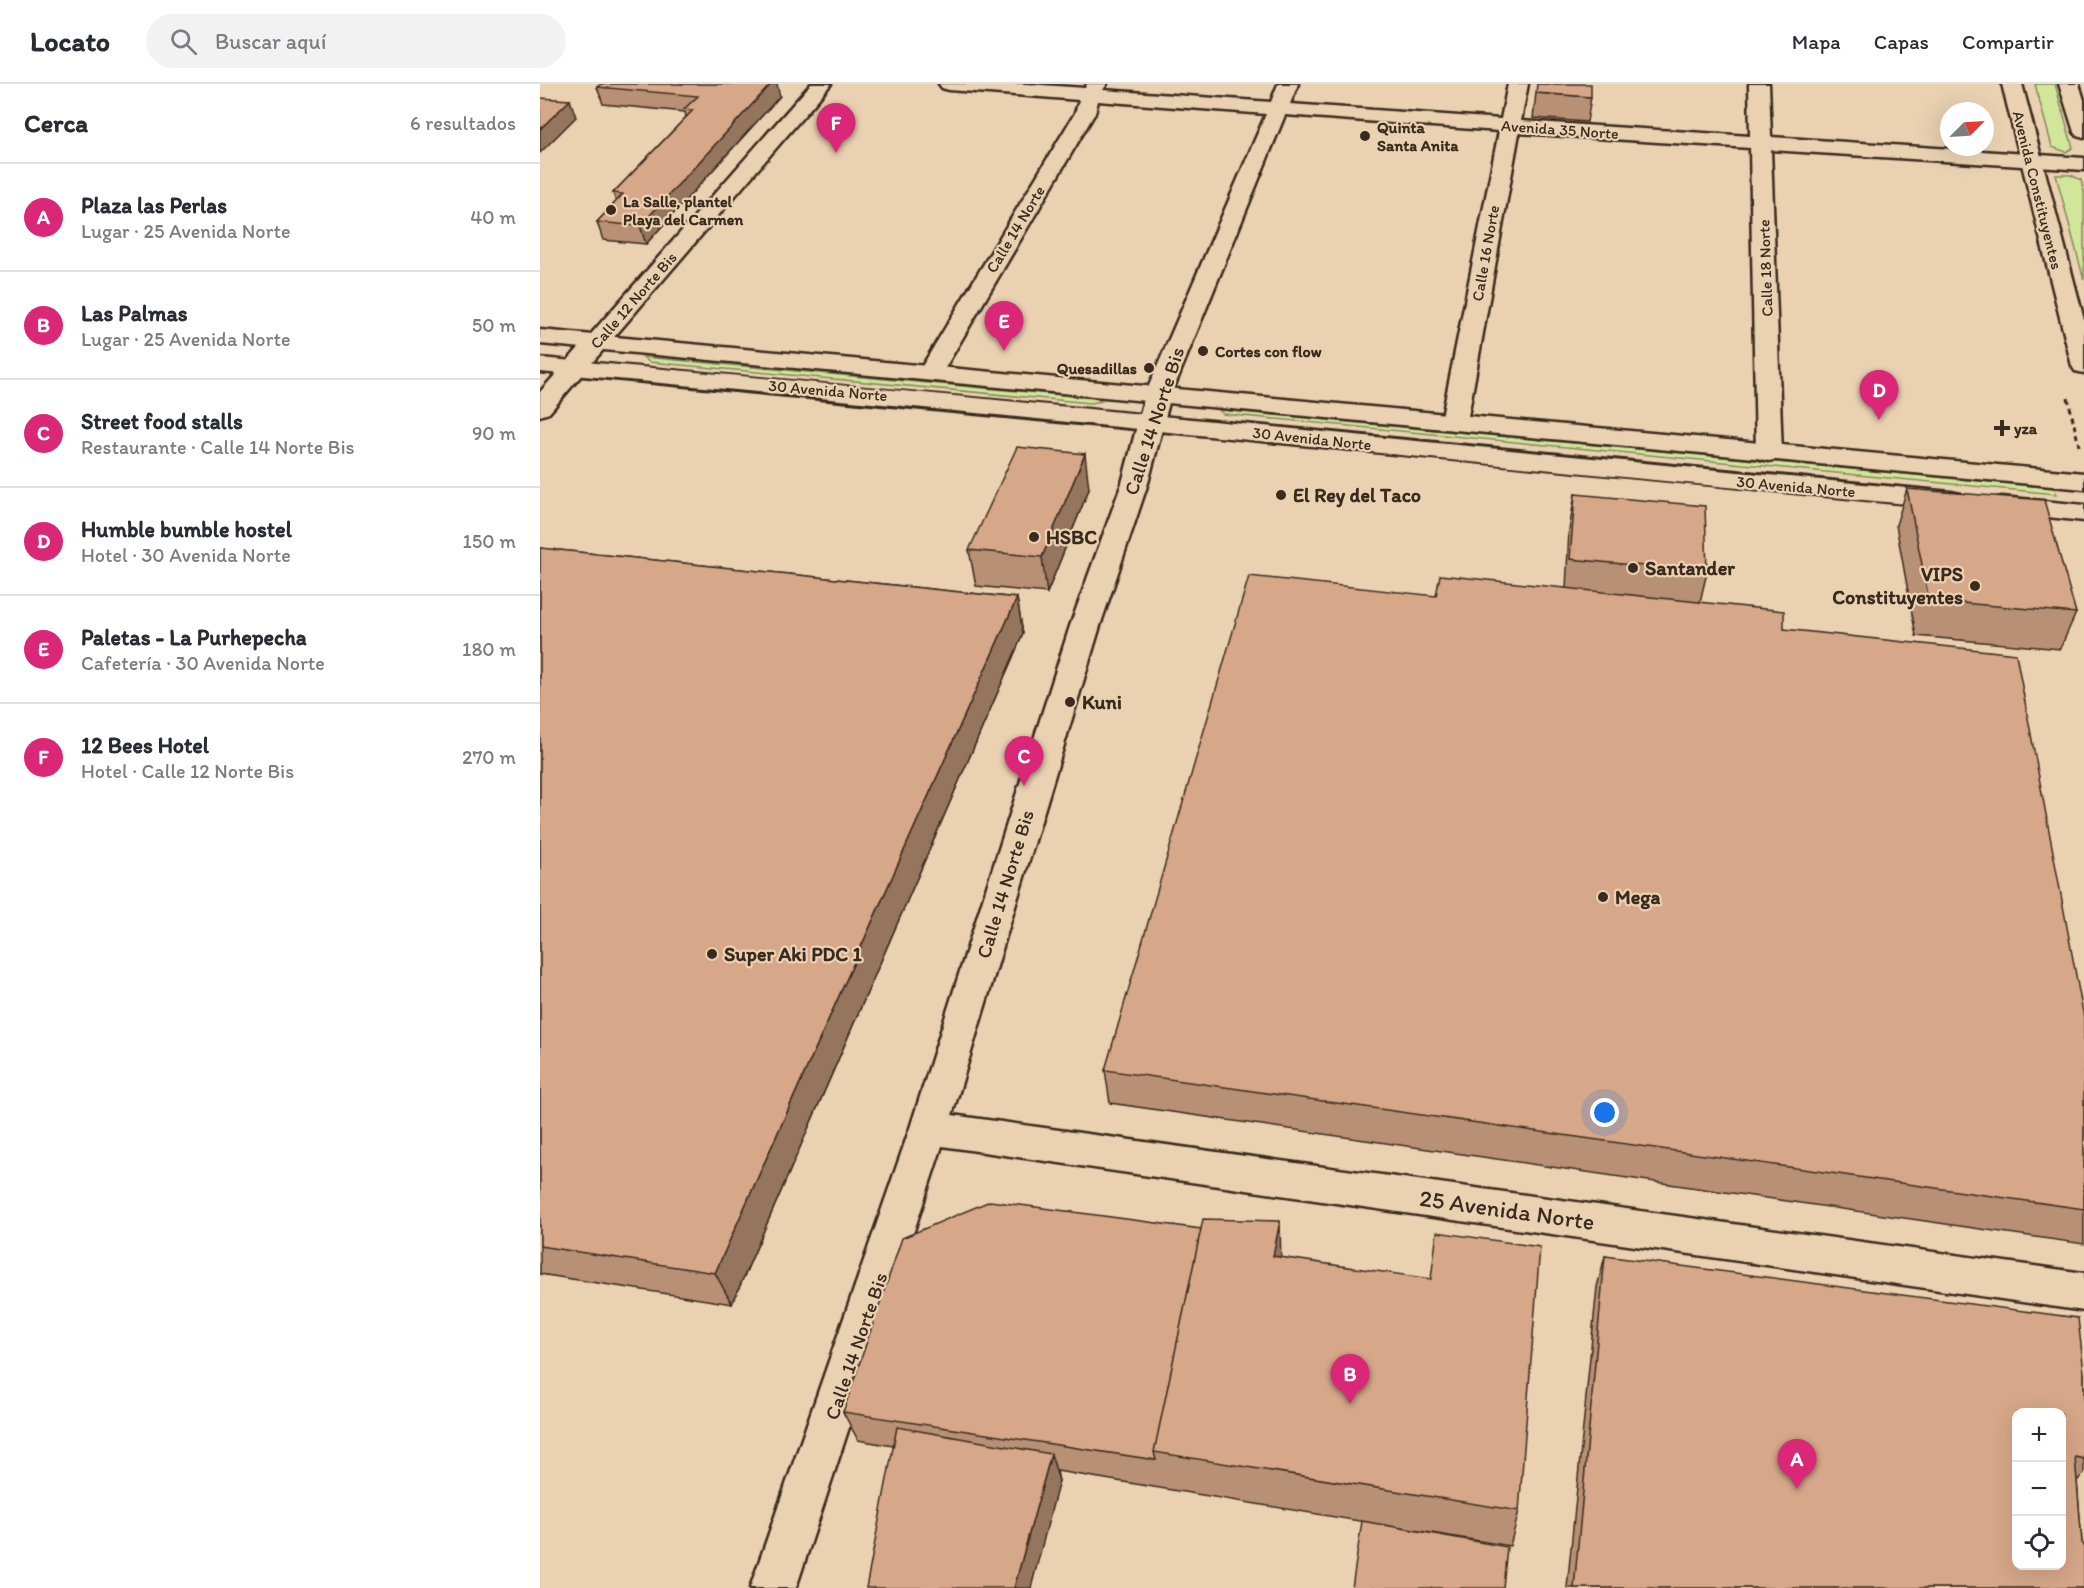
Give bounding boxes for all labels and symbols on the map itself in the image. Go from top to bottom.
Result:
north arrow [1940,102,1994,156]
pin: F [816,104,856,153]
street label: Avenida Constituyentes [2009,109,2066,271]
street label: Avenida 35 Norte [1500,116,1619,143]
place label: Quinta Santa Anita [1377,118,1459,155]
marker: Quinta Santa Anita [1358,129,1372,143]
street label: Calle 14 Norte [982,182,1049,276]
place label: La Salle, plantel Playa del Carmen [623,192,744,230]
marker: La Salle, plantel Playa del Carmen [604,203,618,217]
street label: Calle 16 Norte [1468,204,1503,303]
street label: Calle 18 Norte [1754,219,1777,317]
street label: Calle 12 Norte Bis [586,248,681,353]
pin: E [984,302,1024,351]
place label: Cortes con flow [1215,342,1322,361]
street label: Calle 14 Norte Bis [1119,344,1189,498]
marker: Cortes con flow [1196,344,1210,358]
place label: Quesadillas [1057,359,1137,378]
marker: Quesadillas [1142,361,1156,375]
pin: D [1860,370,1898,420]
street label: 30 Avenida Norte [768,376,888,405]
place label: yza [2014,419,2038,439]
marker: yza [1995,421,2009,435]
street label: 30 Avenida Norte [1252,423,1372,454]
street label: 30 Avenida Norte [1736,472,1856,501]
place label: El Rey del Taco [1293,483,1421,508]
marker: El Rey del Taco [1274,488,1288,502]
place label: HSBC [1046,525,1097,549]
marker: HSBC [1027,530,1041,544]
place label: Santander [1645,556,1735,580]
marker: Santander [1626,561,1640,575]
place label: VIPS Constituyentes [1832,562,1963,610]
marker: VIPS Constituyentes [1968,579,1982,593]
place label: Kuni [1082,690,1122,714]
marker: Kuni [1063,695,1077,709]
pin: C [1004,736,1044,786]
street label: Calle 14 Norte Bis [971,807,1039,961]
place label: Mega [1615,885,1661,910]
marker: Mega [1596,890,1610,904]
place label: Super Aki PDC 1 [724,942,863,967]
marker: Super Aki PDC 1 [705,947,719,961]
your location [1590,1098,1619,1127]
street label: 25 Avenida Norte [1418,1183,1596,1236]
street label: Calle 14 Norte Bis [820,1269,892,1423]
pin: B [1330,1354,1370,1404]
pin: A [1778,1440,1816,1489]

